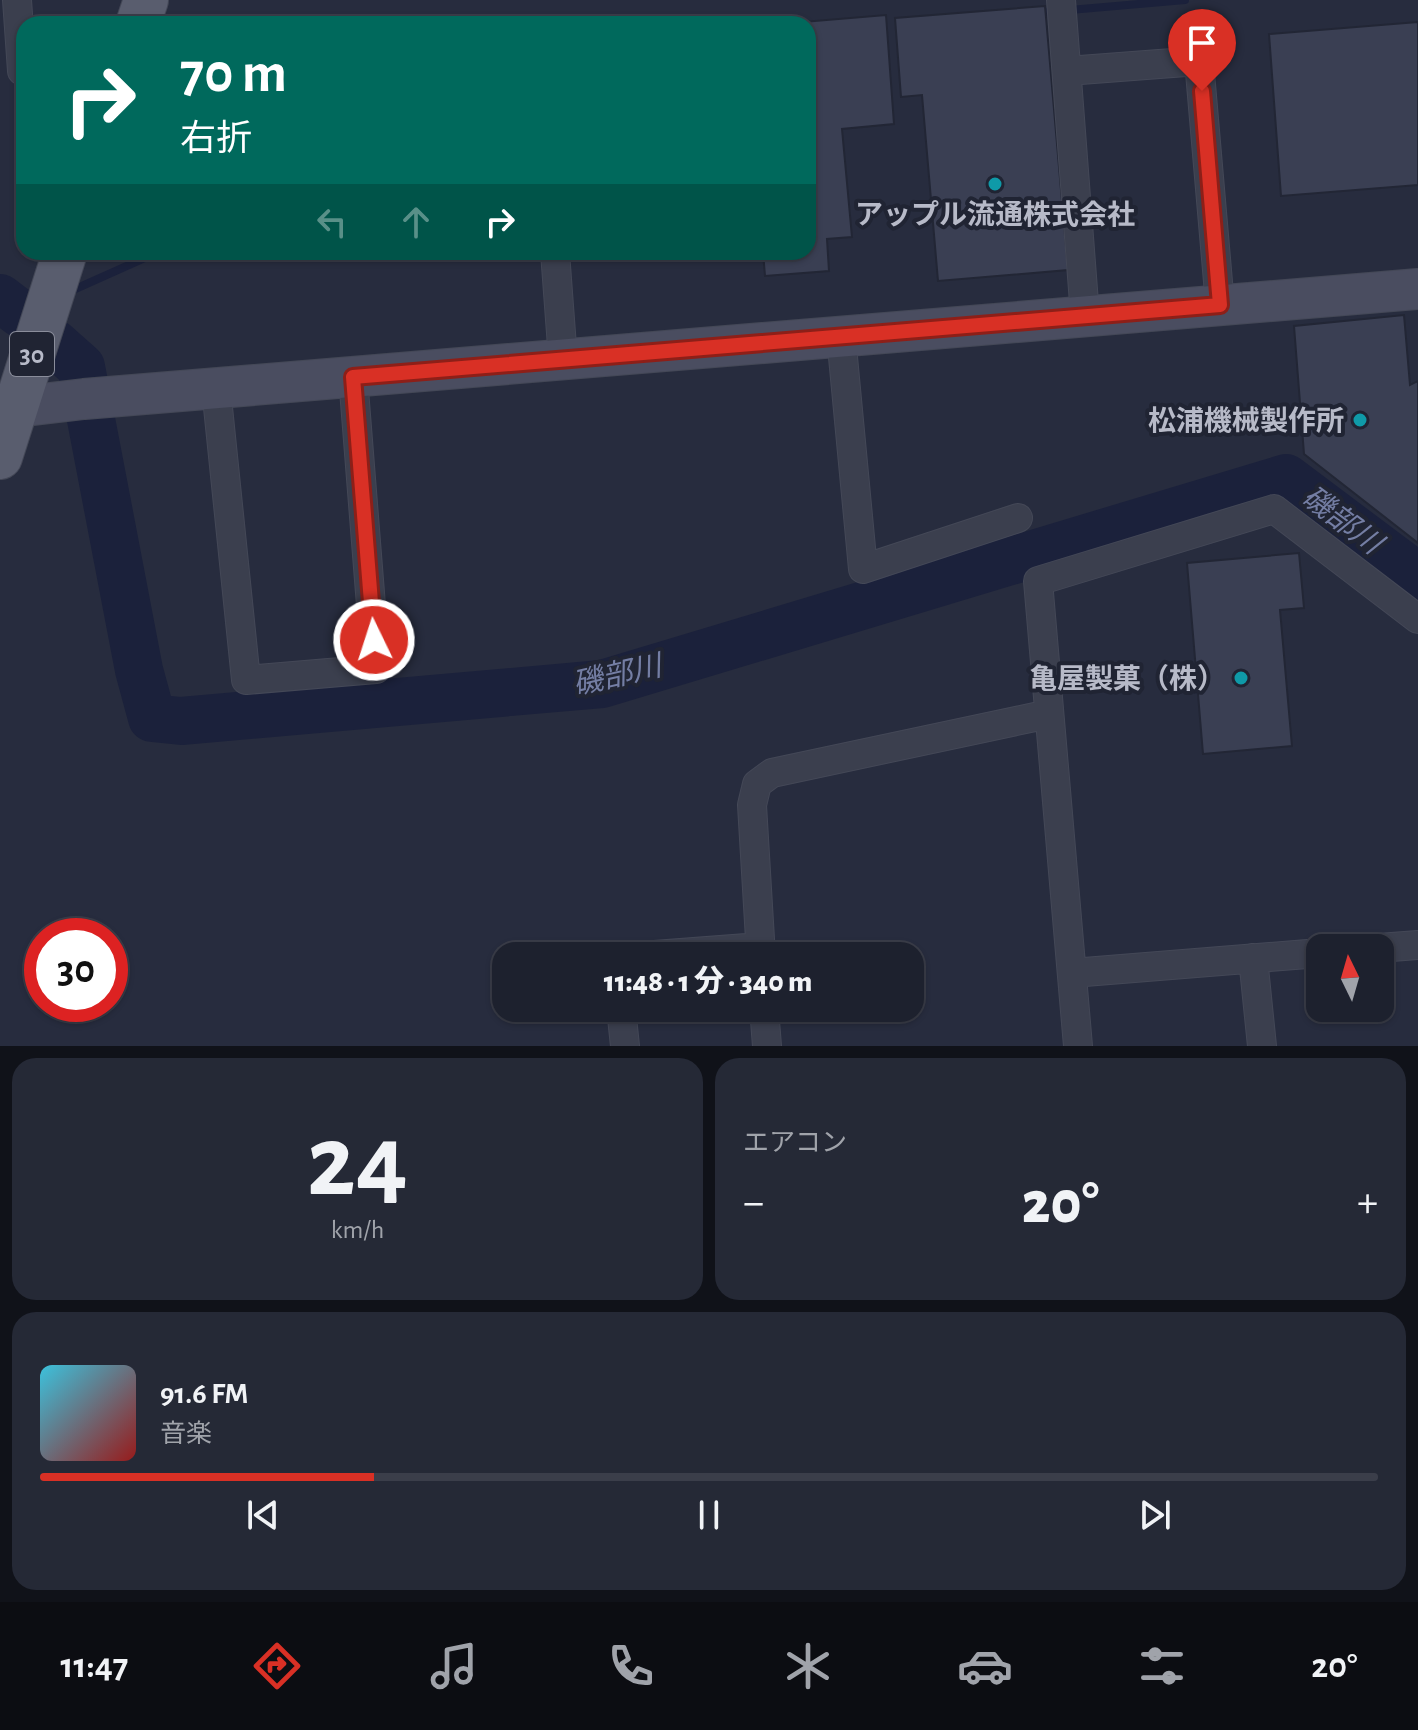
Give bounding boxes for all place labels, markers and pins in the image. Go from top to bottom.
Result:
pin [1168,9,1236,91]
marker: アップル流通株式会社 [986,175,1004,193]
place label: アップル流通株式会社 [855,200,1135,230]
place label: 松浦機械製作所 [1148,406,1344,436]
marker: 松浦機械製作所 [1351,411,1369,429]
place label: 亀屋製菓（株） [1029,663,1225,694]
marker: 亀屋製菓（株） [1232,669,1250,687]

